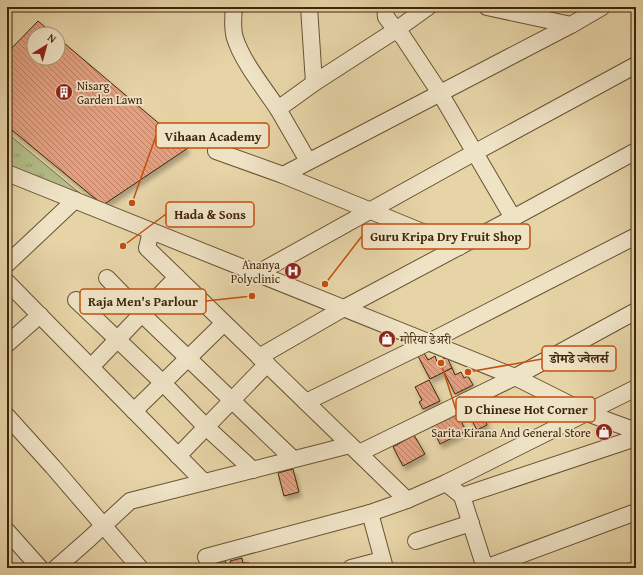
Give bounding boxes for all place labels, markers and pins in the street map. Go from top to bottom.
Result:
place label: Nisarg Garden Lawn [77,77,143,108]
building icon: Nisarg Garden Lawn [54,82,74,102]
callout: Vihaan Academy [156,123,269,148]
callout: Hada & Sons [166,202,254,227]
callout: Guru Kripa Dry Fruit Shop [362,224,530,249]
place label: Ananya Polyclinic [231,256,281,287]
hospital icon: Ananya Polyclinic [283,261,303,281]
callout: Raja Men's Parlour [80,289,206,314]
shop icon: मोरिया डेअरी [377,329,397,349]
place label: मोरिया डेअरी [399,331,452,348]
callout: डोमडे ज्वेलर्स [542,346,616,371]
callout: D Chinese Hot Corner [456,397,595,422]
shop icon: Sarita Kirana And General Store [594,422,614,442]
place label: Sarita Kirana And General Store [431,424,591,441]

